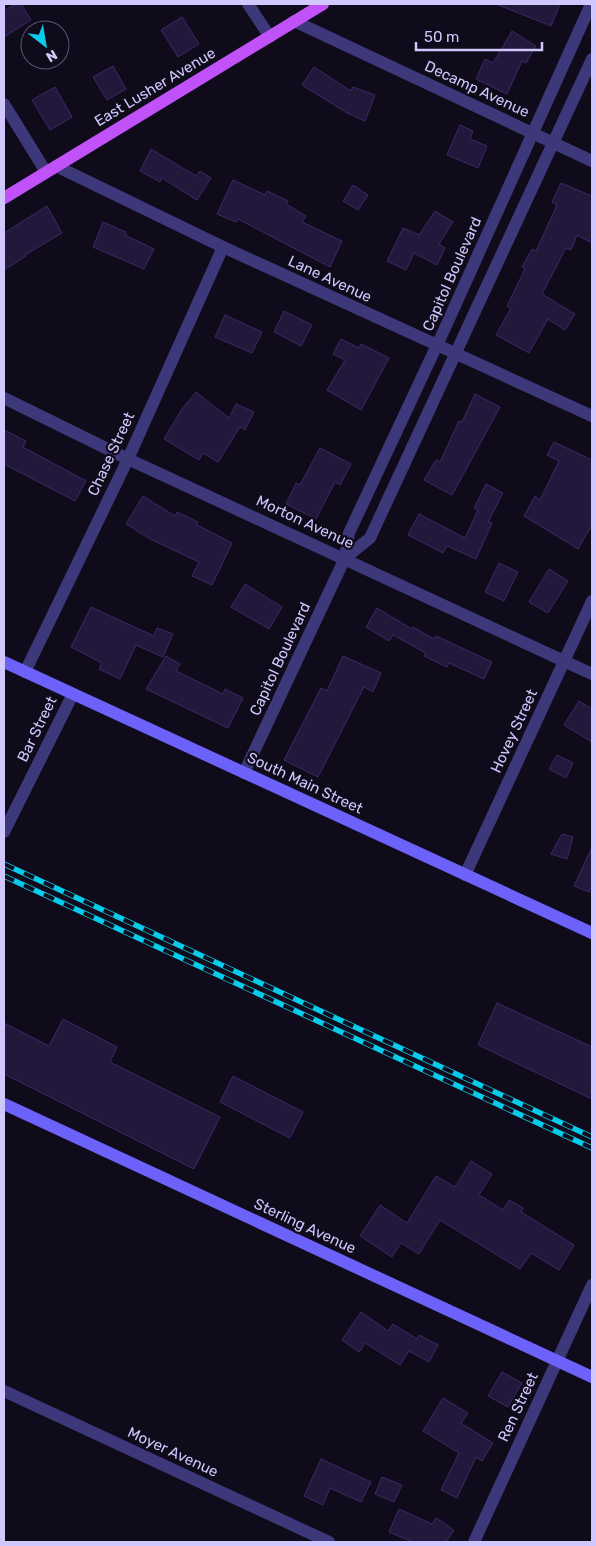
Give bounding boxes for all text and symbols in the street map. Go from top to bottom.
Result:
north arrow [20,20,70,70]
scale bar [416,20,542,52]
text: 50 m [424,28,459,46]
street label: East Lusher Avenue [91,44,219,130]
text: N [43,46,60,66]
street label: Decamp Avenue [422,57,532,121]
street label: Capitol Boulevard [419,214,485,334]
street label: Lane Avenue [285,252,375,306]
street label: Chase Street [84,409,138,499]
street label: Morton Avenue [253,492,357,552]
street label: Capitol Boulevard [246,600,314,718]
street label: Hovey Street [487,686,541,776]
street label: Bar Street [13,693,61,765]
street label: South Main Street [244,748,366,818]
street label: Sterling Avenue [251,1195,359,1257]
street label: Ren Street [494,1369,542,1444]
street label: Moyer Avenue [125,1423,221,1481]

